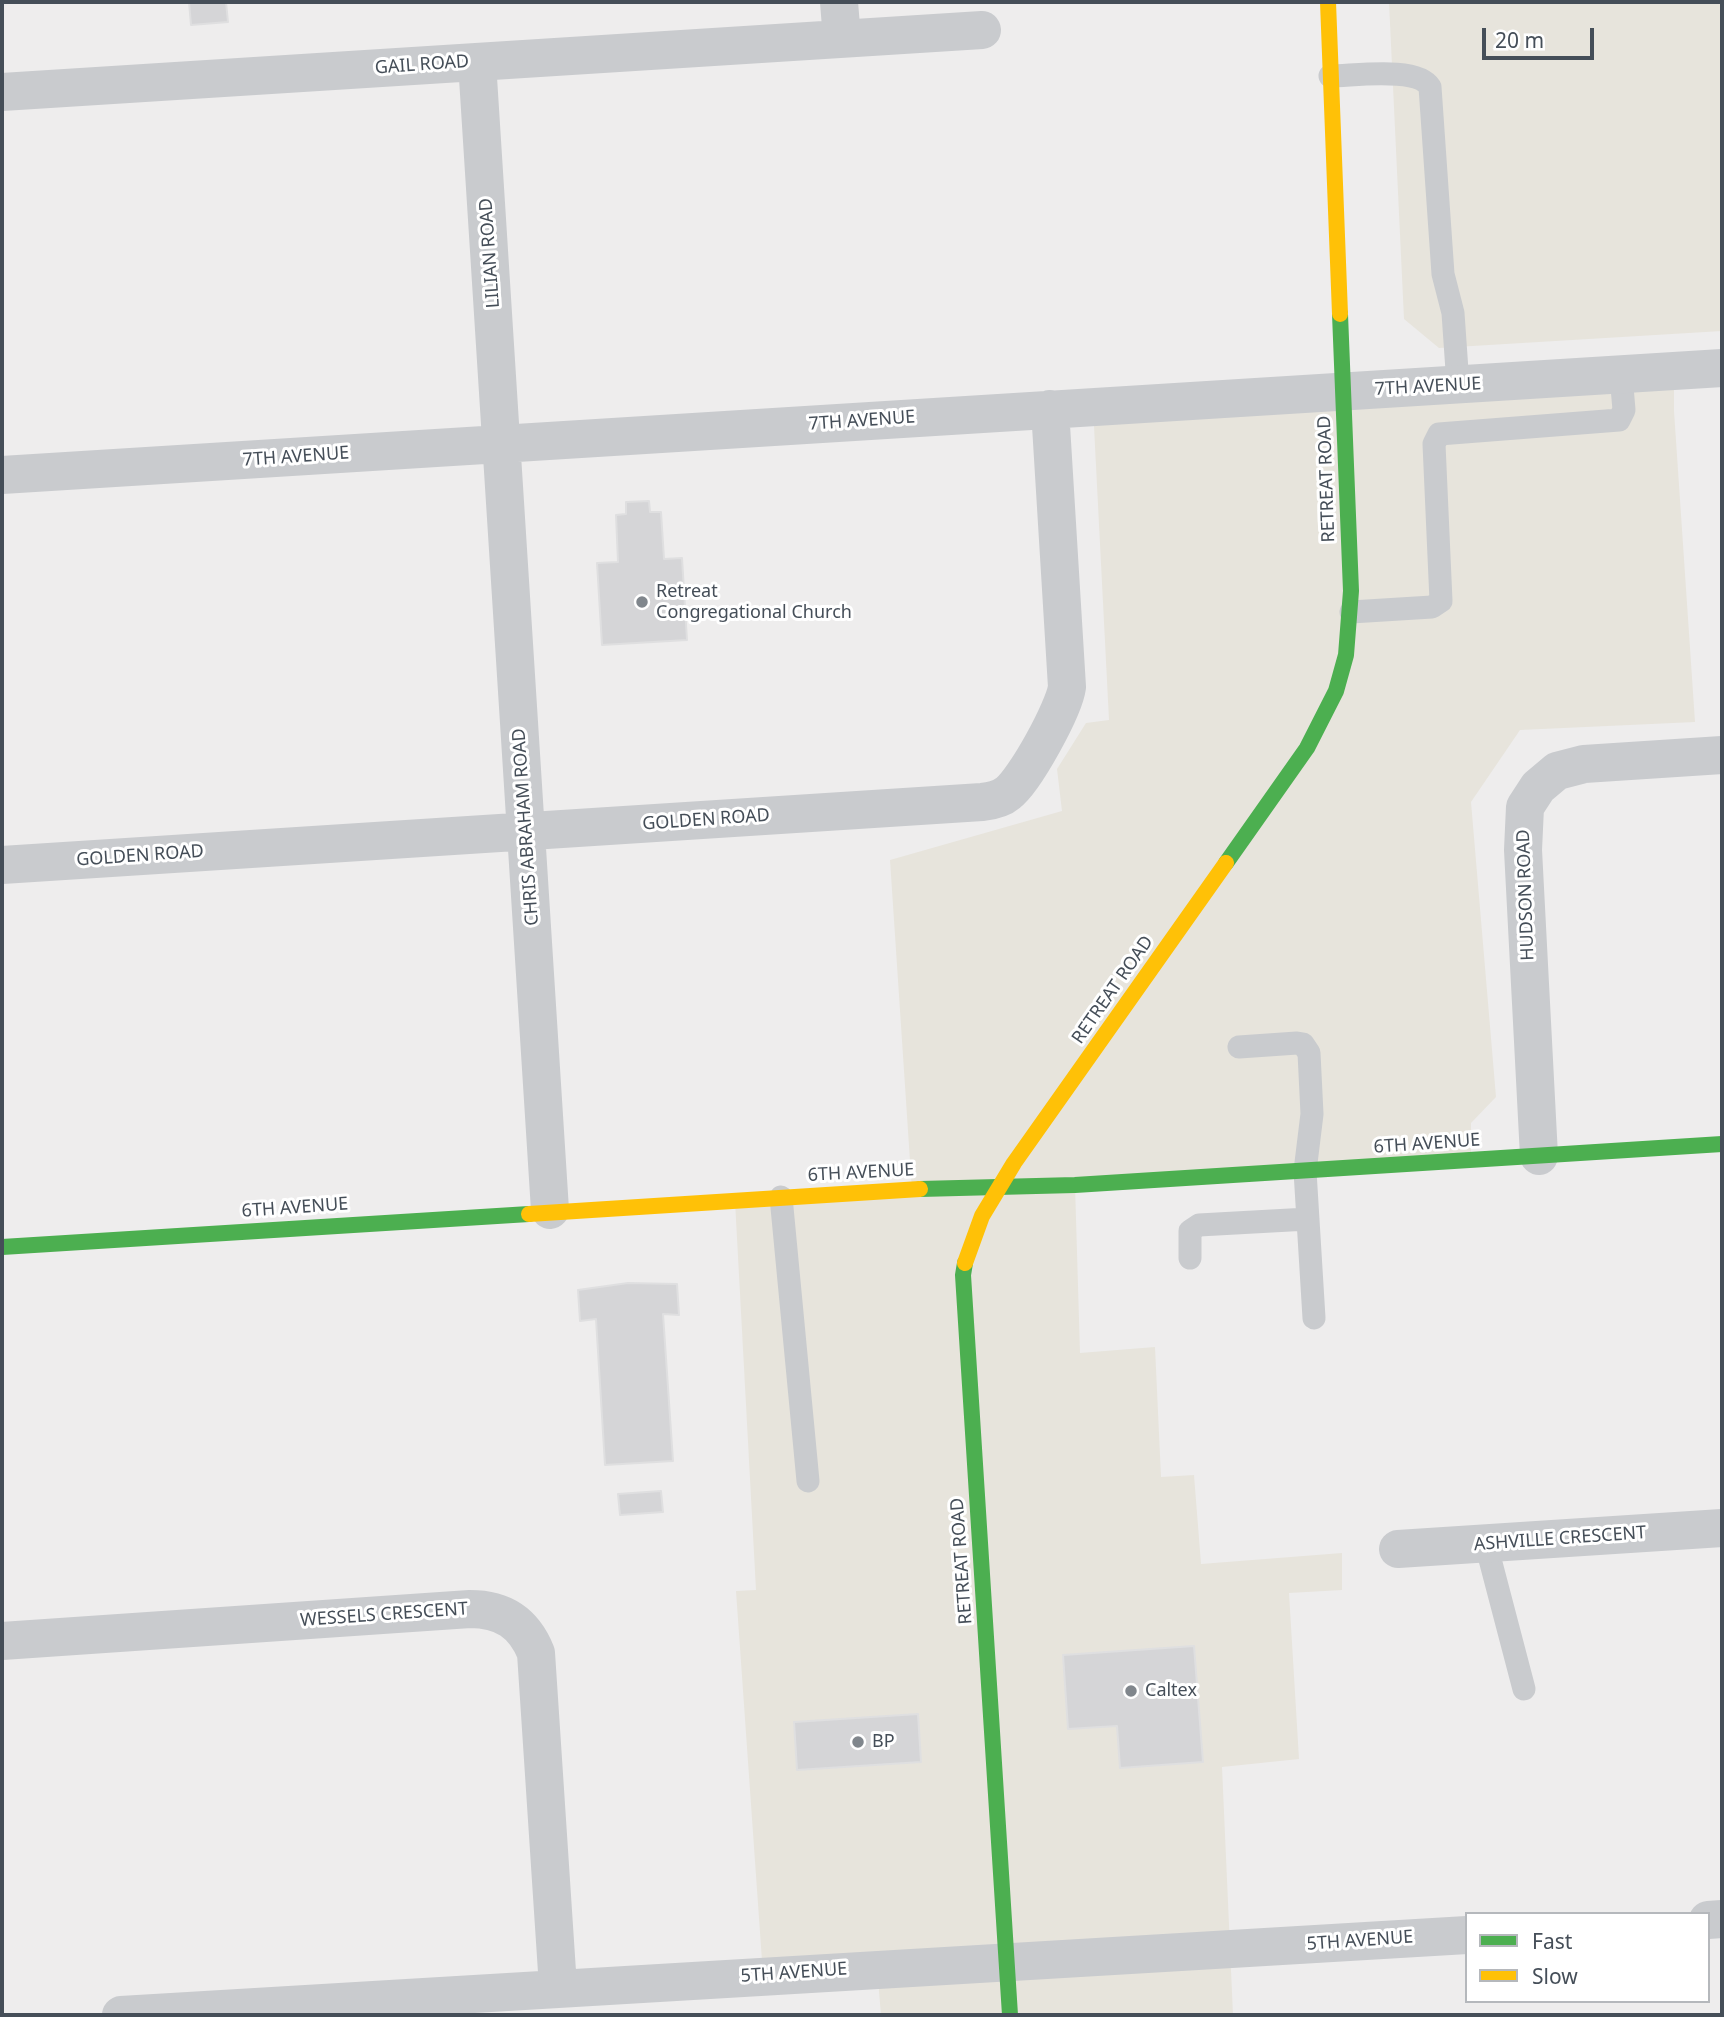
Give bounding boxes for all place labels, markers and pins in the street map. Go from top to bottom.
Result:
place label: Retreat Congregational Church [656,581,852,624]
marker: Retreat Congregational Church [634,594,650,610]
place label: Caltex [1145,1680,1197,1702]
marker: Caltex [1123,1683,1139,1699]
place label: BP [872,1731,895,1753]
marker: BP [850,1734,866,1750]

